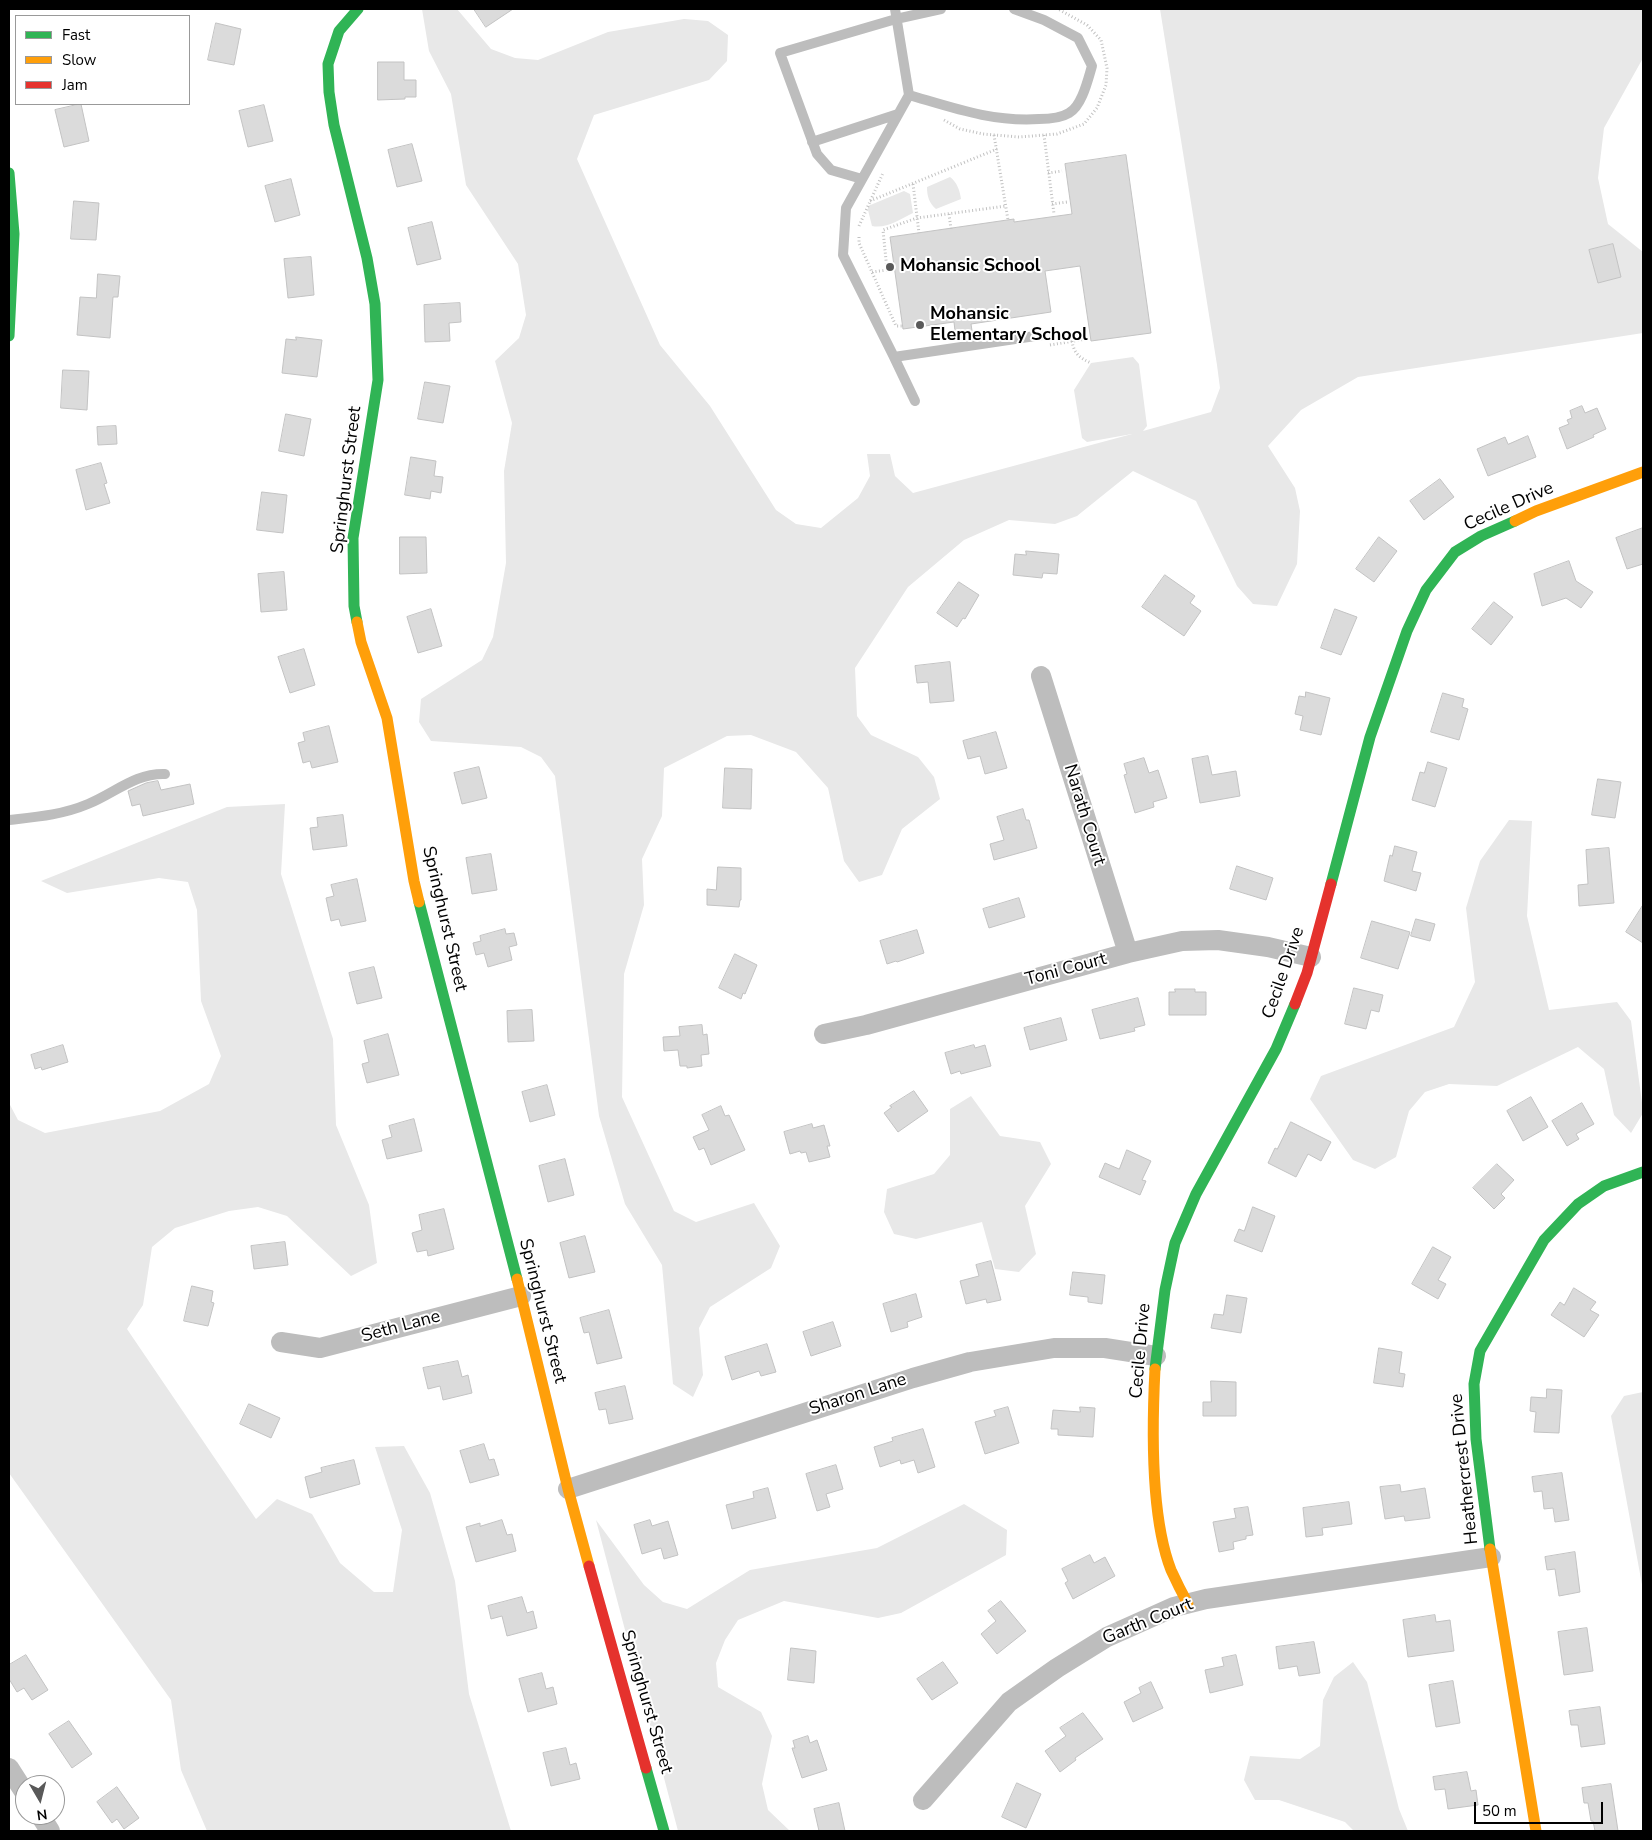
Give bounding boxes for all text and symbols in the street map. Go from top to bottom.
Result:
legend [15,15,190,105]
text: Fast [62,25,90,45]
text: Slow [62,50,96,70]
text: Jam [62,75,88,95]
place label: Mohansic School [900,256,1040,278]
marker: Mohansic School [884,261,896,273]
place label: Mohansic Elementary School [930,304,1088,346]
marker: Mohansic Elementary School [914,319,926,331]
street label: Springhurst Street [327,405,367,555]
street label: Cecile Drive [1461,478,1557,536]
street label: Narath Court [1058,762,1110,868]
street label: Springhurst Street [417,844,471,994]
street label: Cecile Drive [1258,924,1310,1022]
street label: Toni Court [1023,949,1109,991]
street label: Springhurst Street [514,1236,570,1386]
street label: Cecile Drive [1126,1302,1156,1400]
street label: Seth Lane [359,1306,443,1348]
street label: Sharon Lane [807,1369,909,1421]
street label: Heathercrest Drive [1446,1392,1484,1546]
street label: Garth Court [1100,1594,1196,1650]
street label: Springhurst Street [615,1628,677,1776]
north arrow [15,1775,65,1825]
scale bar [1477,1792,1606,1824]
text: 50 m [1482,1801,1517,1821]
text: N [36,1804,49,1824]

